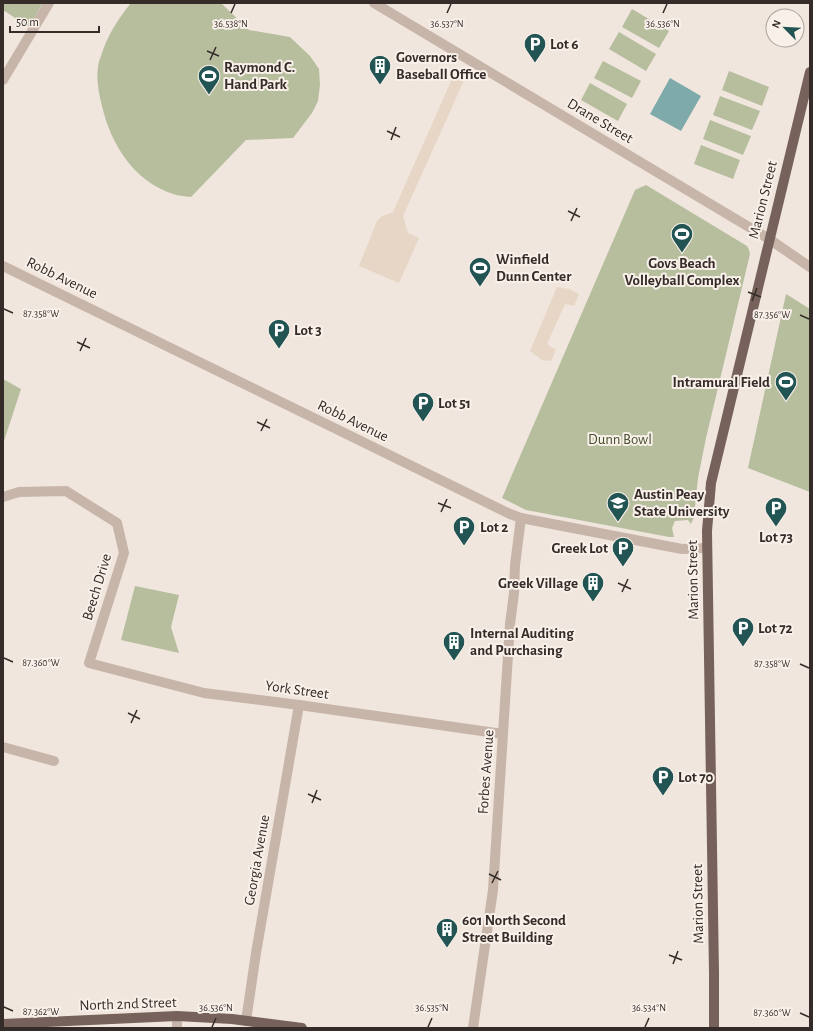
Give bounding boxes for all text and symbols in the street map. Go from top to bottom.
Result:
scale bar [10,8,99,34]
north arrow [765,8,805,48]
text: 50 m [16,16,39,28]
text: N [770,18,783,30]
text: 36.538°N [214,19,248,29]
text: 36.537°N [430,19,464,29]
text: 36.536°N [646,19,680,29]
parking icon: Lot 6 [522,31,548,64]
place label: Lot 6 [550,37,578,52]
place label: Governors Baseball Office [396,50,486,82]
building icon: Governors Baseball Office [367,53,393,86]
place label: Raymond C. Hand Park [224,60,295,92]
sports icon: Raymond C. Hand Park [196,63,222,96]
street label: Drane Street [565,96,636,146]
street label: Marion Street [746,159,780,240]
sports icon: Govs Beach Volleyball Complex [669,221,695,254]
place label: Winfield Dunn Center [496,252,572,284]
street label: Robb Avenue [24,254,100,302]
sports icon: Winfield Dunn Center [467,255,493,288]
place label: Govs Beach Volleyball Complex [624,256,740,288]
text: 87.358°W [23,309,59,319]
text: 87.356°W [754,310,790,320]
parking icon: Lot 3 [266,317,292,350]
place label: Lot 3 [294,323,322,338]
sports icon: Intramural Field [773,369,799,402]
place label: Intramural Field [673,375,770,390]
parking icon: Lot 51 [410,390,436,423]
place label: Lot 51 [438,396,471,411]
street label: Robb Avenue [315,397,391,445]
park label: Dunn Bowl [588,432,652,447]
place label: Austin Peay State University [634,487,730,519]
school or university icon: Austin Peay State University [605,490,631,523]
parking icon: Lot 73 [763,495,789,528]
parking icon: Lot 2 [451,514,477,547]
place label: Lot 2 [480,520,508,535]
place label: Lot 73 [759,530,793,545]
parking icon: Greek Lot [610,535,636,568]
street label: Marion Street [685,540,701,620]
place label: Greek Lot [551,541,608,556]
street label: Beech Drive [80,552,114,622]
building icon: Greek Village [580,570,606,603]
place label: Greek Village [498,576,578,591]
parking icon: Lot 72 [730,615,756,648]
place label: Lot 72 [758,621,793,636]
place label: Internal Auditing and Purchasing [470,626,574,658]
building icon: Internal Auditing and Purchasing [441,629,467,662]
text: 87.360°W [22,658,60,668]
text: 87.358°W [754,659,790,669]
street label: York Street [264,678,330,702]
street label: Forbes Avenue [476,729,496,815]
parking icon: Lot 70 [650,764,676,797]
place label: Lot 70 [678,770,714,785]
street label: Georgia Avenue [242,813,272,906]
street label: Marion Street [690,864,706,944]
place label: 601 North Second Street Building [462,913,566,945]
building icon: 601 North Second Street Building [434,916,460,949]
street label: North 2nd Street [79,995,177,1013]
text: 36.536°N [199,1003,233,1013]
text: 36.535°N [415,1003,449,1013]
text: 36.534°N [632,1003,666,1013]
text: 87.362°W [23,1007,59,1017]
text: 87.360°W [753,1008,791,1018]

